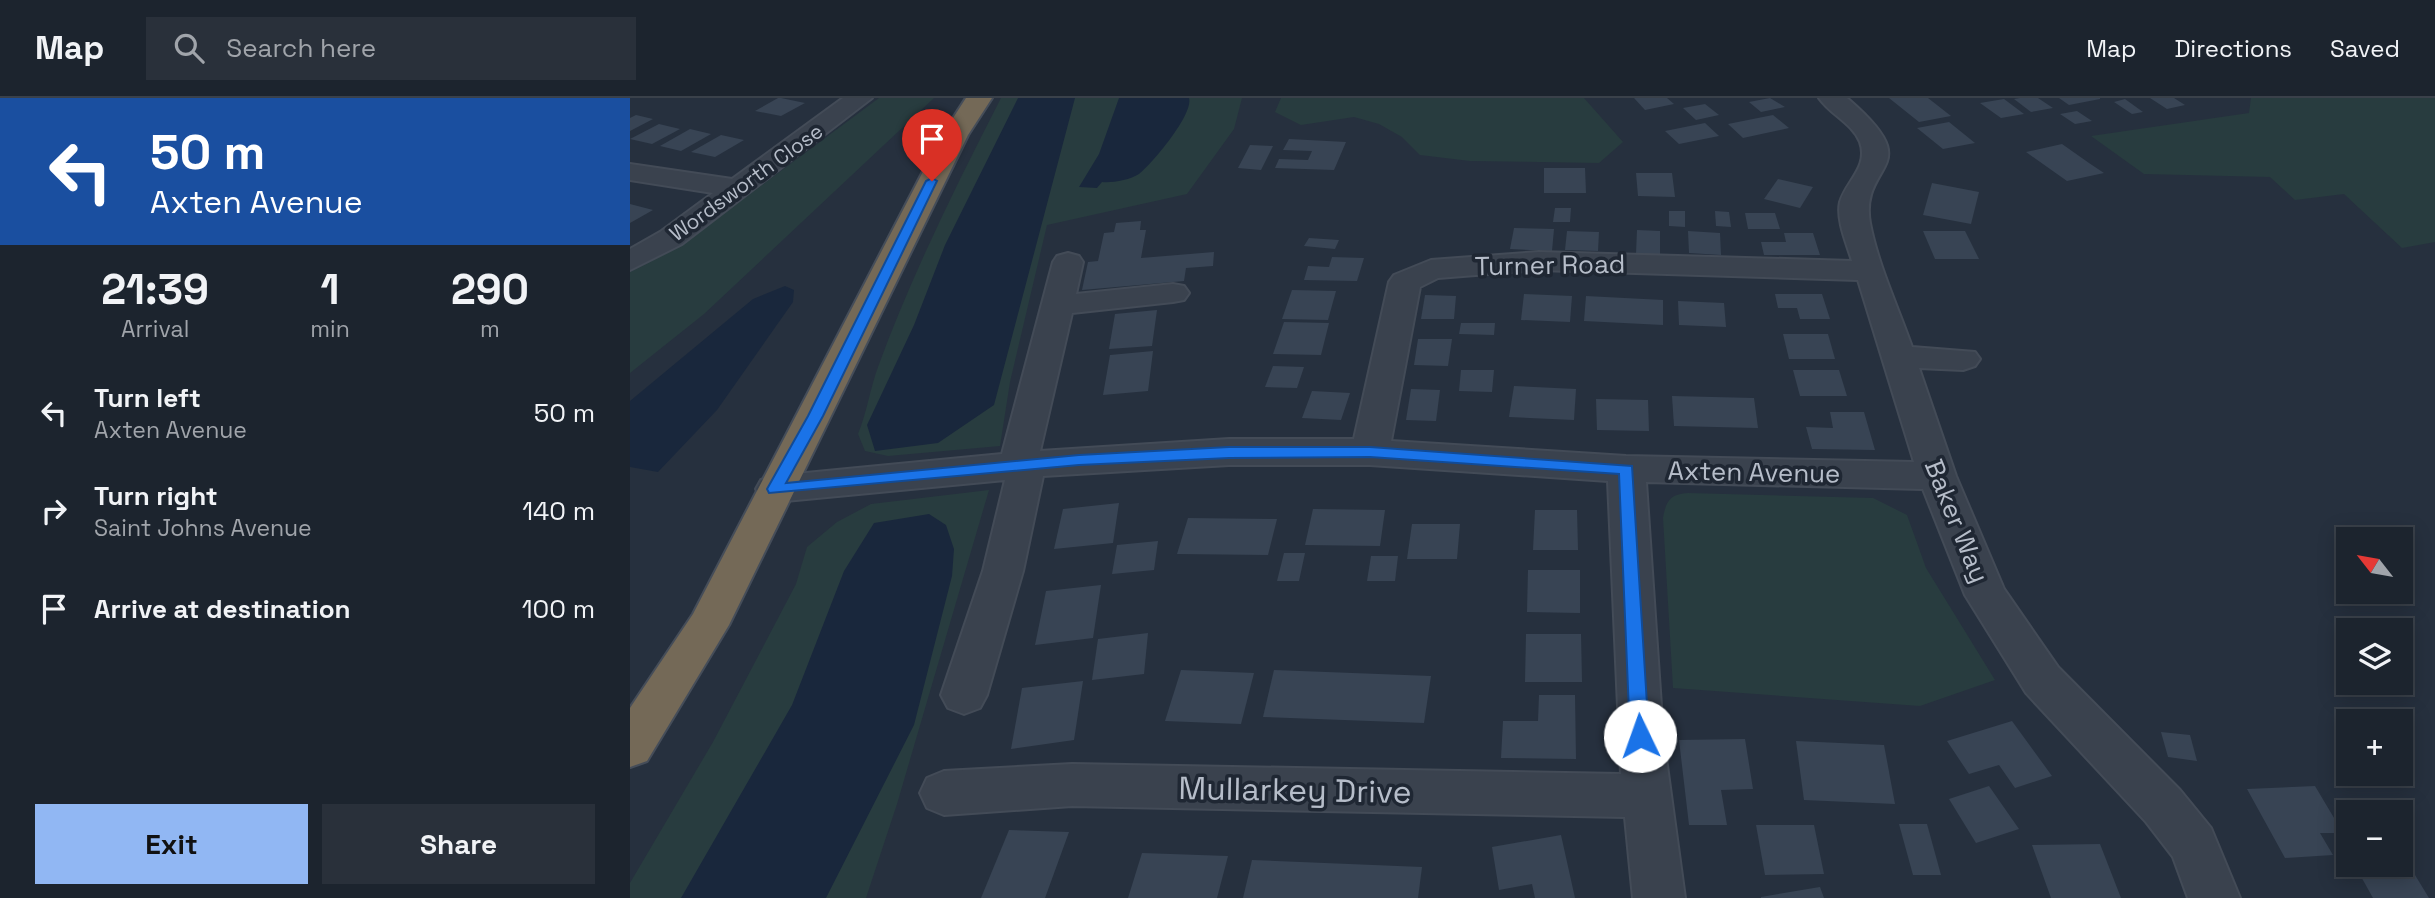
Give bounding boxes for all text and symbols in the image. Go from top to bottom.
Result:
search box [146,17,636,80]
text: Map [35,27,104,69]
icon: search [170,29,208,67]
text: Search here [226,31,376,65]
text: Map [2086,33,2136,64]
text: Directions [2174,33,2292,64]
text: Saved [2330,33,2400,64]
pin [902,109,962,181]
street label: Wordsworth Close [664,117,828,247]
icon: arrive [913,120,951,158]
text: 50 m [150,121,265,183]
icon: left [35,126,126,217]
text: Axten Avenue [150,182,363,222]
street label: Turner Road [1474,247,1626,283]
text: 21:39 [101,263,209,316]
text: 1 [321,263,339,316]
text: 290 [451,263,529,316]
text: Arrival [121,314,189,344]
text: min [310,314,350,344]
text: m [480,314,500,344]
text: Turn left [94,381,201,415]
icon: left [35,394,73,432]
text: 50 m [534,396,595,430]
text: Axten Avenue [94,415,247,445]
street label: Axten Avenue [1667,453,1841,491]
street label: Baker Way [1917,454,1997,588]
text: Turn right [94,479,218,513]
icon: right [35,492,73,530]
text: 140 m [522,494,595,528]
text: Saint Johns Avenue [94,513,312,543]
north arrow [2336,527,2413,604]
map controls [2336,527,2413,877]
icon: arrive [35,590,73,628]
text: Arrive at destination [94,592,351,626]
text: 100 m [522,592,595,626]
button: layers [2336,618,2413,695]
position arrow [1603,699,1677,773]
button: + [2336,709,2413,786]
street label: Mullarkey Drive [1178,768,1412,812]
button: − [2336,800,2413,877]
button: Exit [35,804,308,884]
button: Share [322,804,595,884]

